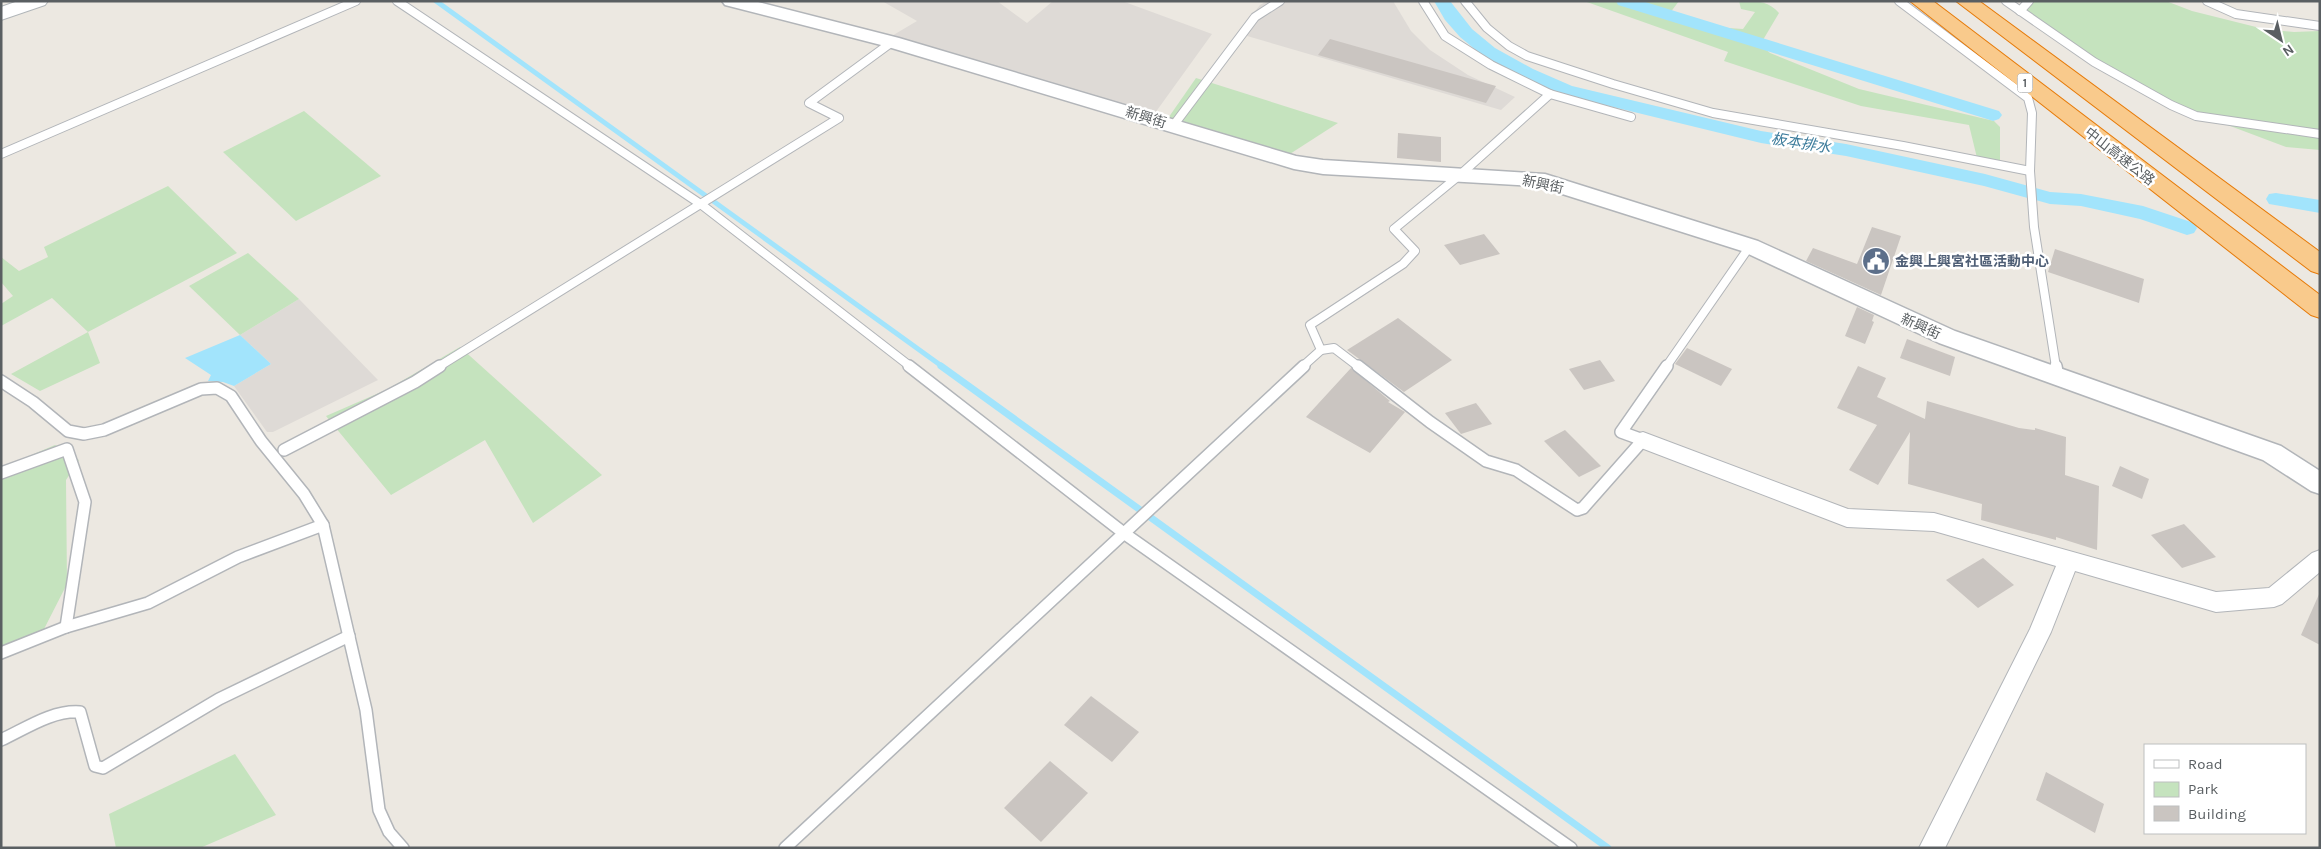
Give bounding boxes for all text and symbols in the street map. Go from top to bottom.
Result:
north arrow [2256,15,2306,65]
text: N [2279,40,2297,60]
road number: 1 [2018,74,2032,92]
street label: 新興街 [1123,103,1168,132]
street label: 中山高速公路 [2081,124,2158,189]
water label: 板本排水 [1770,129,1833,157]
street label: 新興街 [1521,172,1565,197]
public building icon: 金興上興宮社區活動中心 [1861,246,1891,276]
place label: 金興上興宮社區活動中心 [1895,253,2049,270]
street label: 新興街 [1898,310,1943,343]
legend [2144,744,2306,834]
text: Road [2188,755,2223,773]
text: Park [2188,780,2218,798]
text: Building [2188,805,2246,823]

